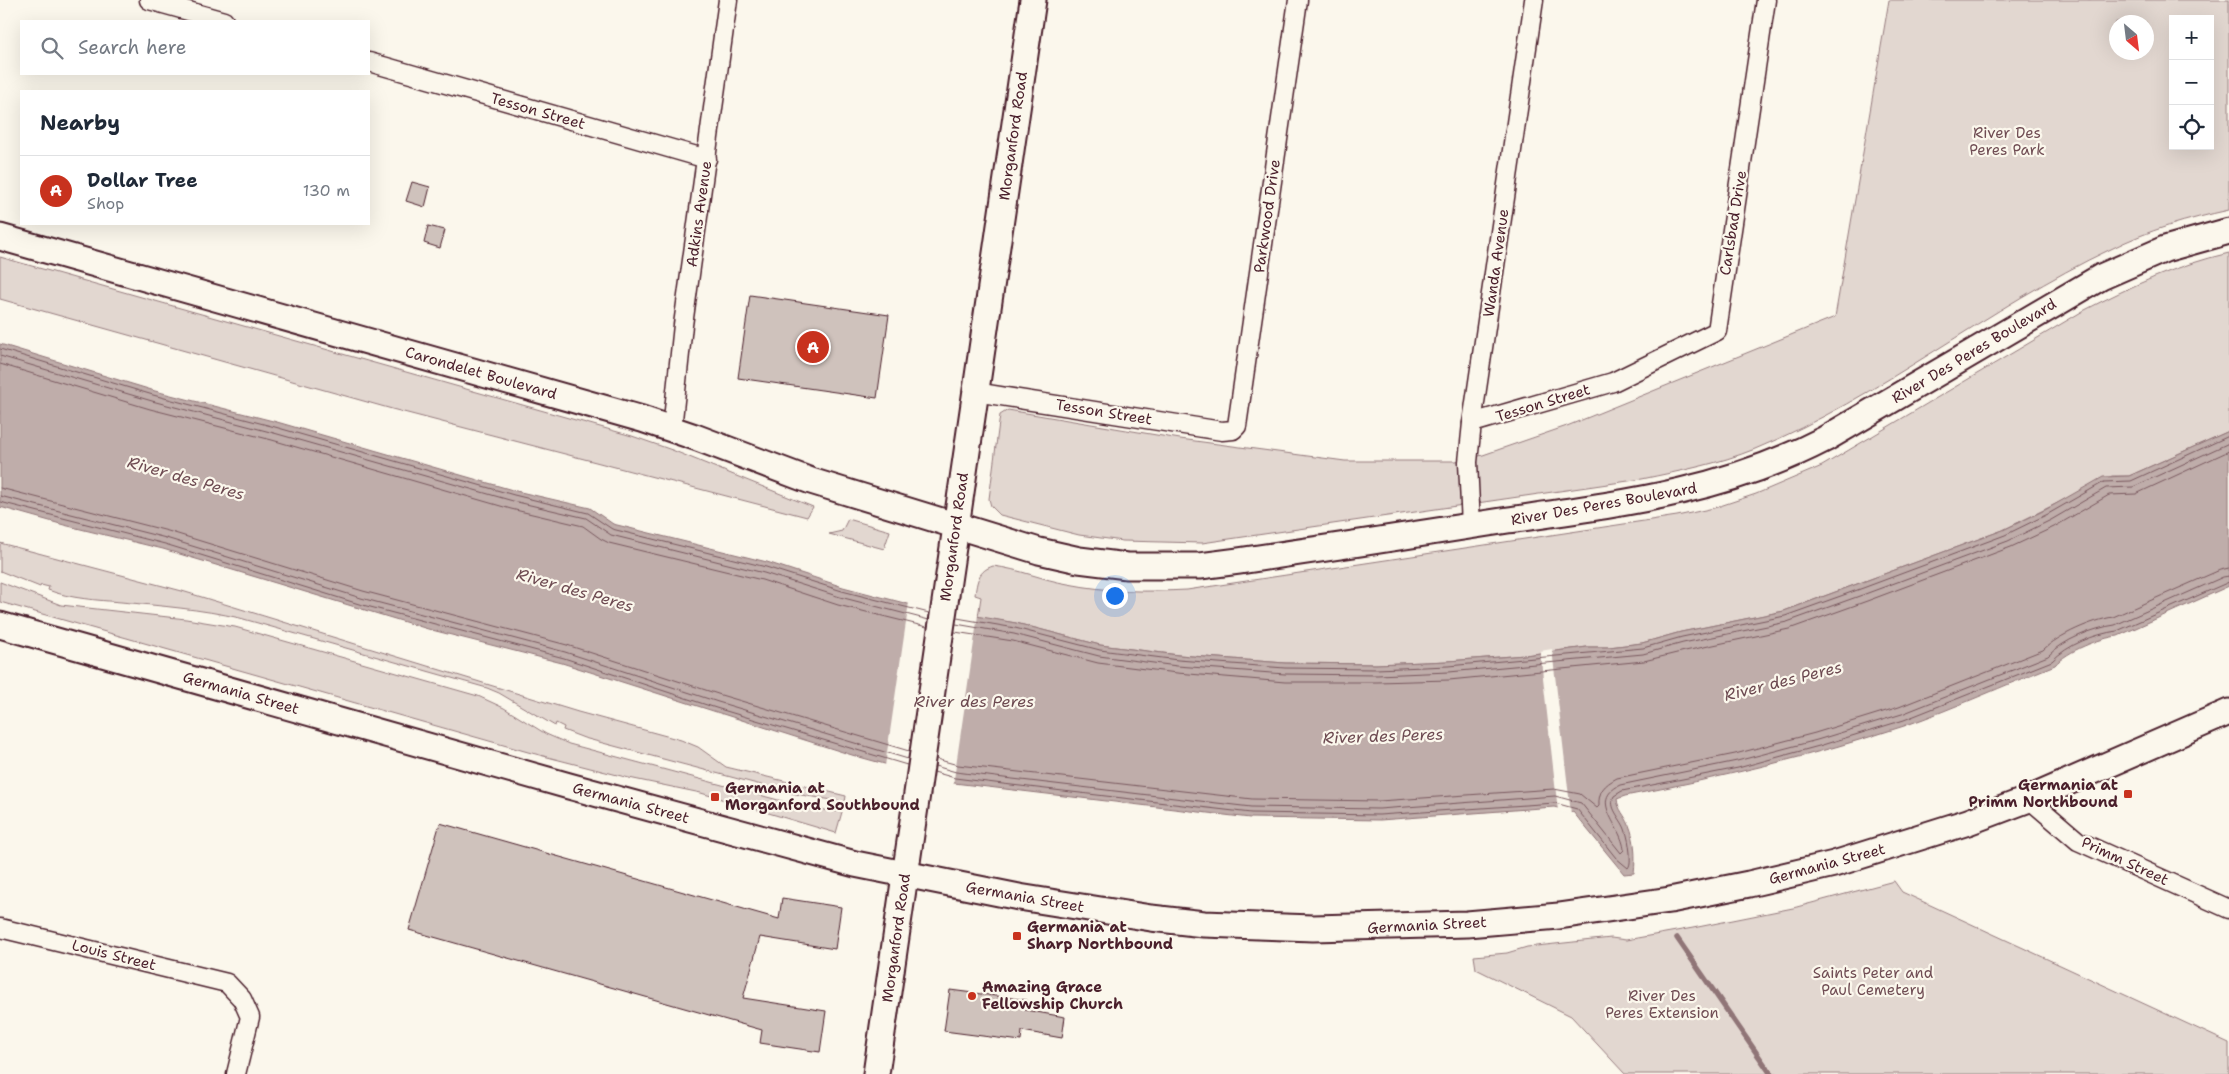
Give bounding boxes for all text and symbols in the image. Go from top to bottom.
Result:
north arrow [2109,15,2154,60]
map controls [2169,15,2214,150]
button: + [2169,15,2214,60]
search box [20,20,370,75]
icon: search [38,34,66,62]
text: Search here [78,35,187,60]
button: − [2169,60,2214,105]
street label: Morganford Road [994,70,1032,202]
street label: Tesson Street [488,88,588,134]
button: locate [2169,105,2214,150]
text: Nearby [40,109,120,137]
park label: River Des Peres Park [1969,123,2045,160]
street label: Parkwood Drive [1249,158,1285,274]
street label: Adkins Avenue [682,160,716,268]
text: Dollar Tree [87,168,198,193]
street label: Carlsbad Drive [1715,169,1751,277]
text: A [50,180,62,201]
text: 130 m [303,180,350,201]
text: Shop [87,193,124,214]
street label: Wanda Avenue [1479,208,1513,318]
street label: River Des Peres Boulevard [1888,294,2060,408]
pin: A [797,328,829,366]
street label: Carondelet Boulevard [403,342,560,404]
street label: Tesson Street [1493,379,1593,427]
street label: Tesson Street [1054,395,1154,429]
water label: River des Peres [125,451,247,505]
street label: Morganford Road [935,471,973,603]
street label: River Des Peres Boulevard [1509,478,1699,530]
water label: River des Peres [514,563,636,617]
your location [1102,583,1128,609]
water label: River des Peres [1722,656,1844,706]
street label: Germania Street [181,667,301,719]
water label: River des Peres [914,691,1034,712]
water label: River des Peres [1322,723,1444,749]
place label: Germania at Primm Northbound [1969,775,2118,812]
street label: Germania Street [571,778,691,828]
place label: Germania at Morganford Southbound [725,778,920,815]
marker: Germania at Primm Northbound [2122,788,2134,800]
marker: Germania at Morganford Southbound [709,791,721,803]
street label: Primm Street [2078,832,2172,890]
street label: Germania Street [1767,839,1887,889]
street label: Morganford Road [877,872,915,1004]
street label: Germania Street [964,877,1086,917]
street label: Germania Street [1367,912,1487,938]
place label: Germania at Sharp Northbound [1027,917,1173,954]
marker: Germania at Sharp Northbound [1011,930,1023,942]
street label: Louis Street [70,935,158,975]
park label: Saints Peter and Paul Cemetery [1813,963,1934,1000]
place label: Amazing Grace Fellowship Church [982,977,1123,1014]
park label: River Des Peres Extension [1605,986,1719,1023]
marker: Amazing Grace Fellowship Church [966,990,978,1002]

